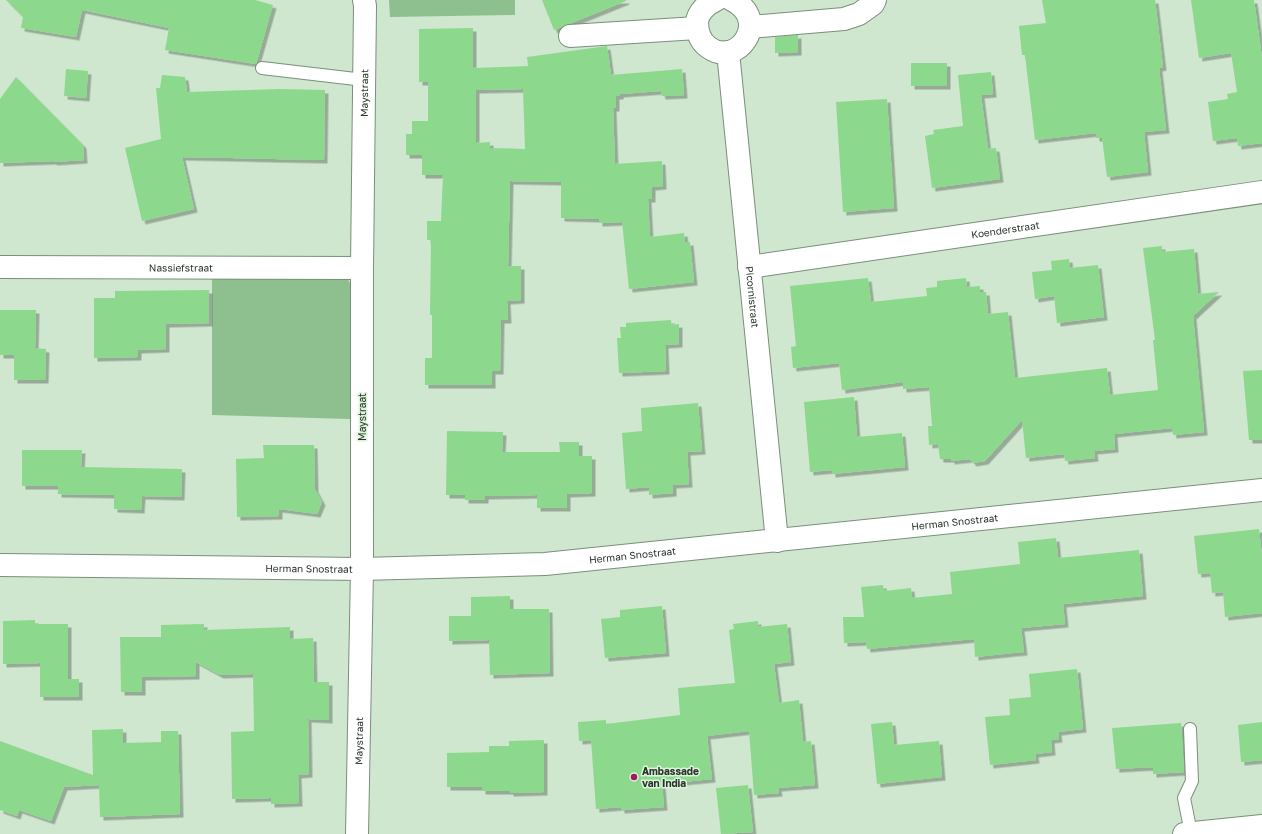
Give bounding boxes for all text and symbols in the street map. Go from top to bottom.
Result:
street label: Maystraat [358,69,370,117]
street label: Koenderstraat [970,219,1040,240]
street label: Nassiefstraat [149,261,213,274]
street label: Picornistraat [743,265,762,328]
street label: Maystraat [356,393,368,441]
street label: Herman Snostraat [911,511,999,532]
street label: Herman Snostraat [588,545,677,565]
street label: Herman Snostraat [265,562,353,575]
street label: Maystraat [352,717,365,765]
place label: Ambassade van India [642,765,699,789]
marker: Ambassade van India [629,772,639,782]

